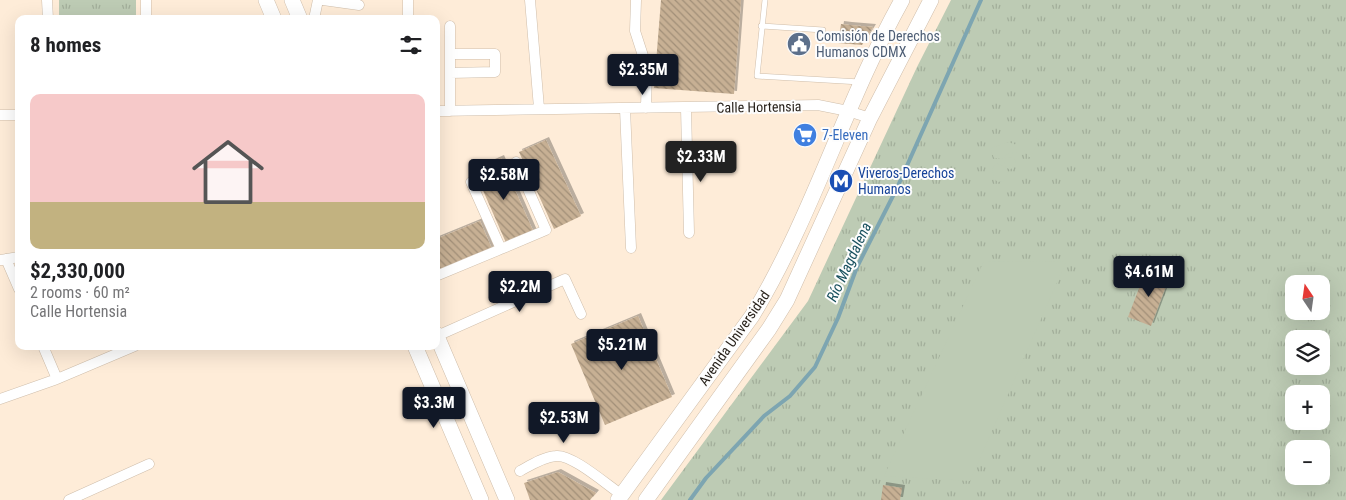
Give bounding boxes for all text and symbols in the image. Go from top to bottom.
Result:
place label: Comisión de Derechos Humanos CDMX [816,28,940,60]
icon: filters [397,31,425,59]
public building icon: Comisión de Derechos Humanos CDMX [786,31,812,57]
text: 8 homes [30,33,101,57]
pin: $2.35M [602,54,684,96]
text: $2.35M [618,60,668,79]
street label: Calle Hortensia [716,98,802,116]
supermarket icon: 7-Eleven [792,122,818,148]
icon: home [183,127,273,217]
place label: 7-Eleven [822,127,868,143]
pin: $2.33M [660,140,742,183]
text: $2.33M [676,147,726,166]
pin: $2.58M [463,158,545,201]
text: $2.58M [479,165,529,184]
place label: Viveros-Derechos Humanos [858,165,954,197]
metro station icon: Viveros-Derechos Humanos [828,168,854,194]
water label: Río Magdalena [823,219,875,304]
pin: $4.61M [1108,256,1190,298]
text: $2,330,000 [30,259,125,283]
text: $4.61M [1124,262,1174,281]
pin: $2.2M [485,270,555,313]
north arrow [1285,275,1330,320]
map controls [1285,275,1330,485]
text: $2.2M [499,277,541,296]
text: 2 rooms · 60 m² [30,283,130,302]
street label: Avenida Universidad [695,288,773,388]
text: Calle Hortensia [30,302,127,321]
pin: $5.21M [581,328,663,371]
button: layers [1285,330,1330,375]
text: $5.21M [597,335,647,354]
button: + [1285,385,1330,430]
pin: $3.3M [399,386,469,429]
text: $3.3M [413,393,455,412]
pin: $2.53M [523,402,605,444]
text: $2.53M [539,408,589,427]
button: − [1285,440,1330,485]

